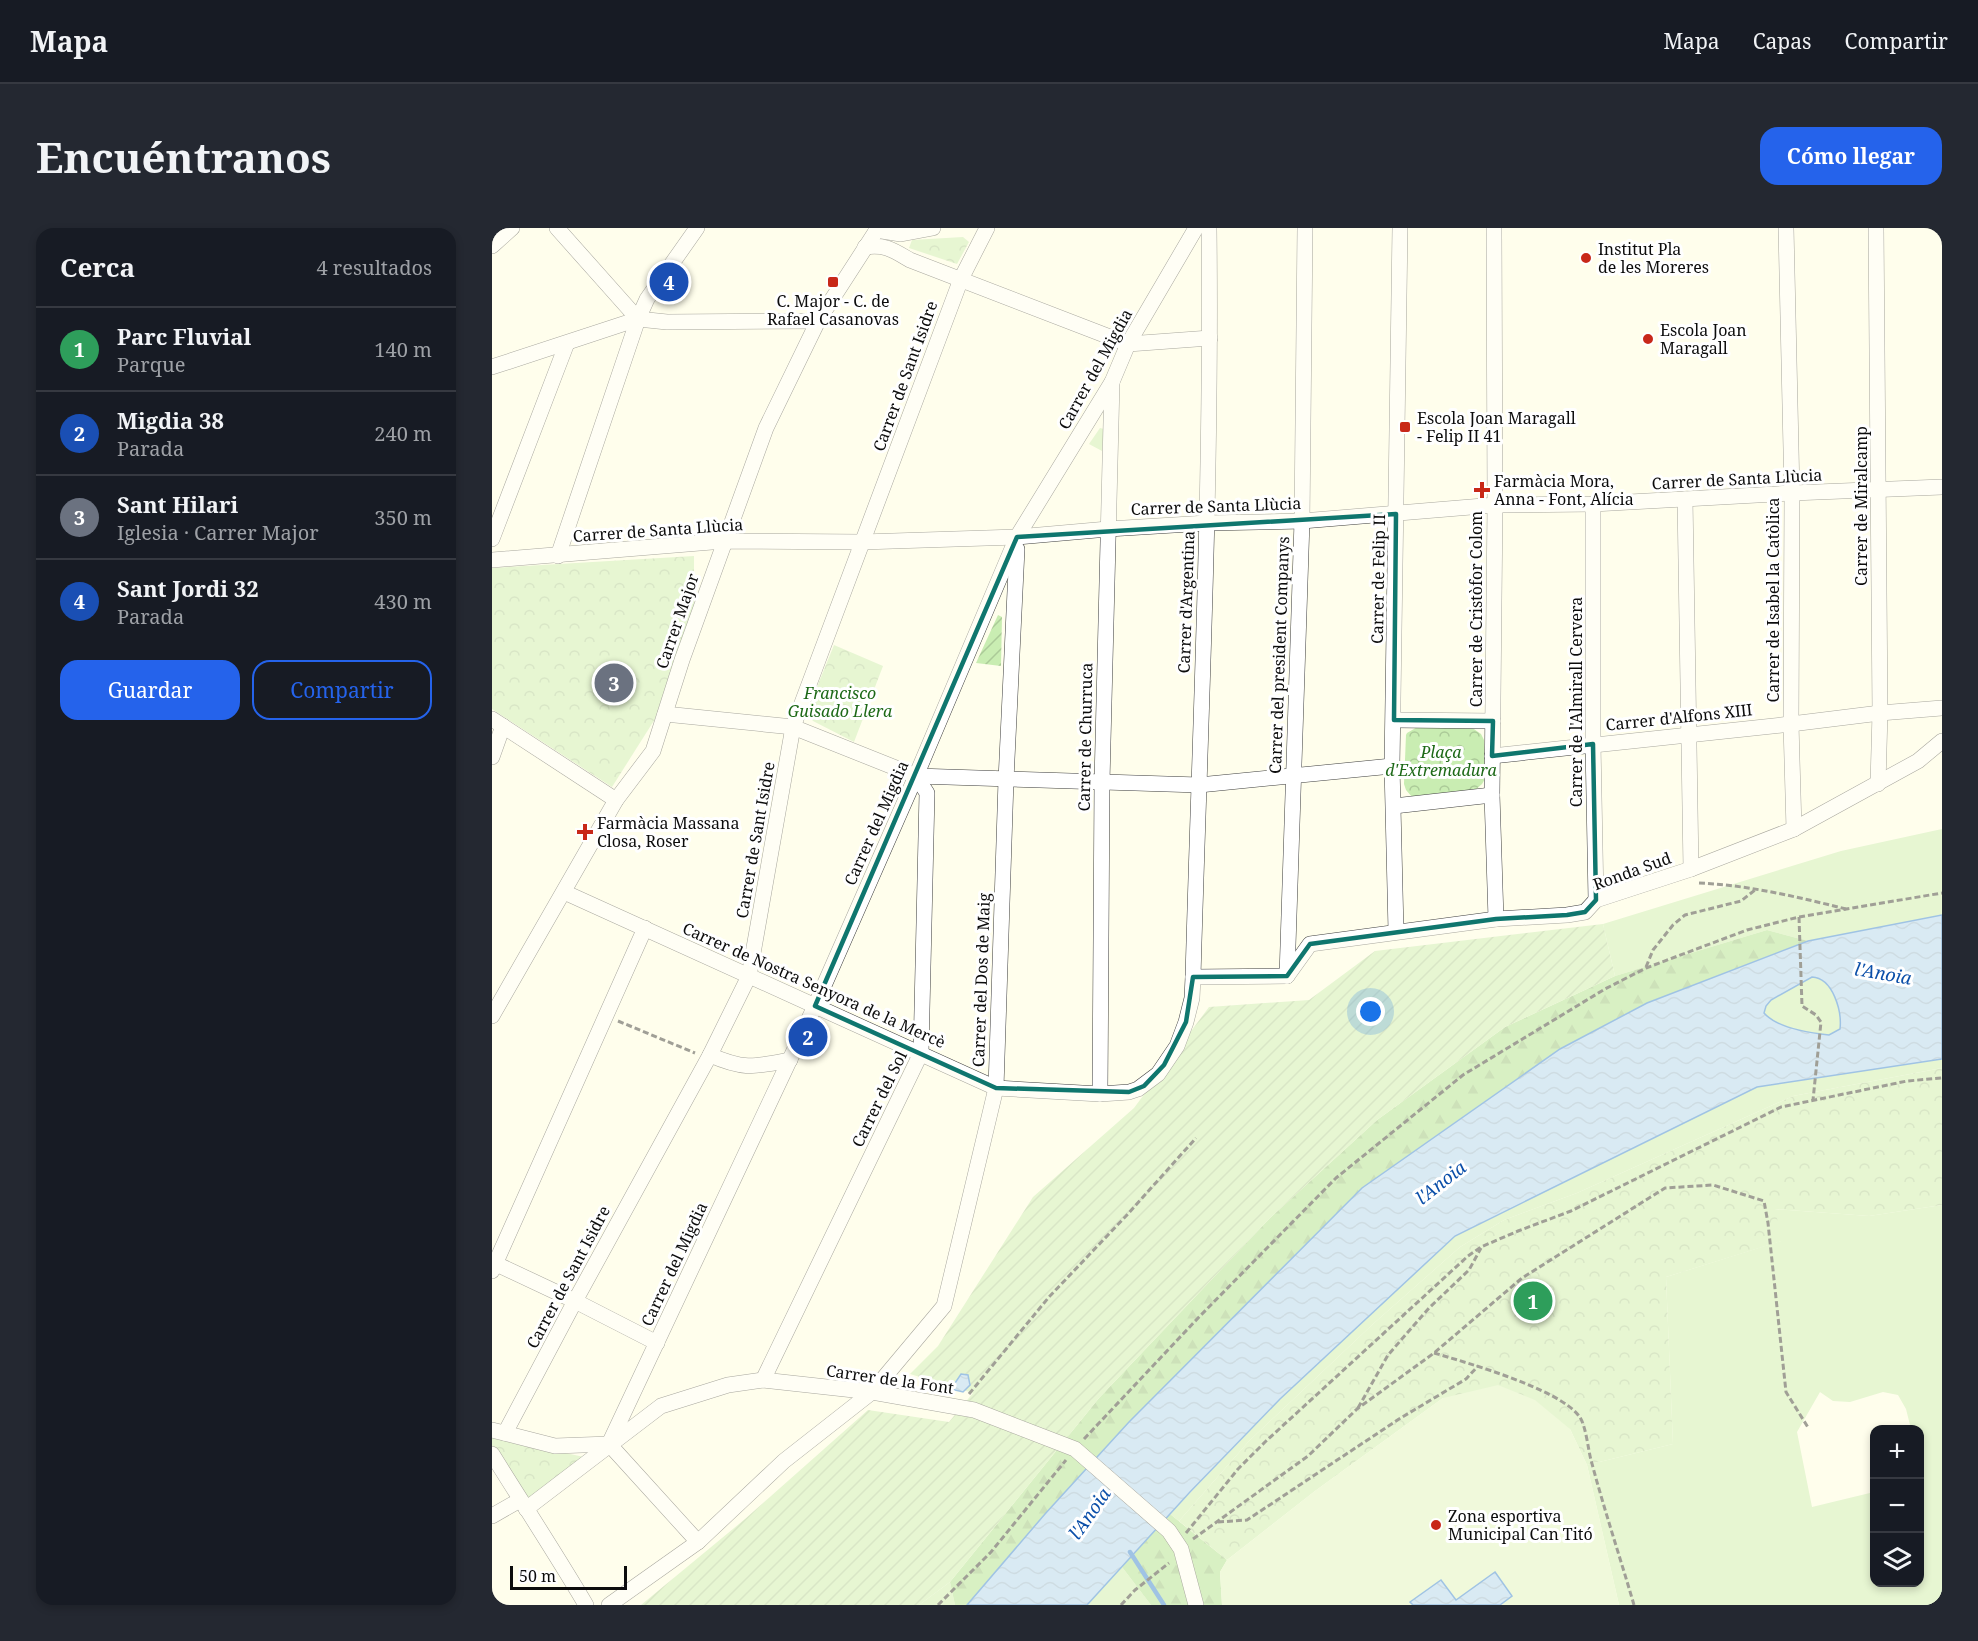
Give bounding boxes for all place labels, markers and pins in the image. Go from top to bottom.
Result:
place label: Institut Pla de les Moreres [1598,238,1709,278]
marker: Institut Pla de les Moreres [1579,251,1593,265]
pin: 4 [650,260,688,304]
marker: C. Major - C. de Rafael Casanovas [826,275,840,289]
place label: C. Major - C. de Rafael Casanovas [767,290,899,330]
place label: Escola Joan Maragall [1660,319,1747,359]
marker: Escola Joan Maragall [1641,332,1655,346]
place label: Escola Joan Maragall - Felip II 41 [1417,407,1576,447]
marker: Escola Joan Maragall - Felip II 41 [1398,420,1412,434]
place label: Farmàcia Mora, Anna - Font, Alícia [1494,470,1634,510]
marker: Farmàcia Mora, Anna - Font, Alícia [1475,483,1489,497]
pin: 3 [594,660,634,706]
place label: Farmàcia Massana Closa, Roser [597,812,739,852]
marker: Farmàcia Massana Closa, Roser [578,825,592,839]
pin: 2 [788,1014,828,1060]
pin: 1 [1514,1278,1552,1324]
place label: Zona esportiva Municipal Can Titó [1448,1505,1593,1545]
marker: Zona esportiva Municipal Can Titó [1429,1518,1443,1532]

